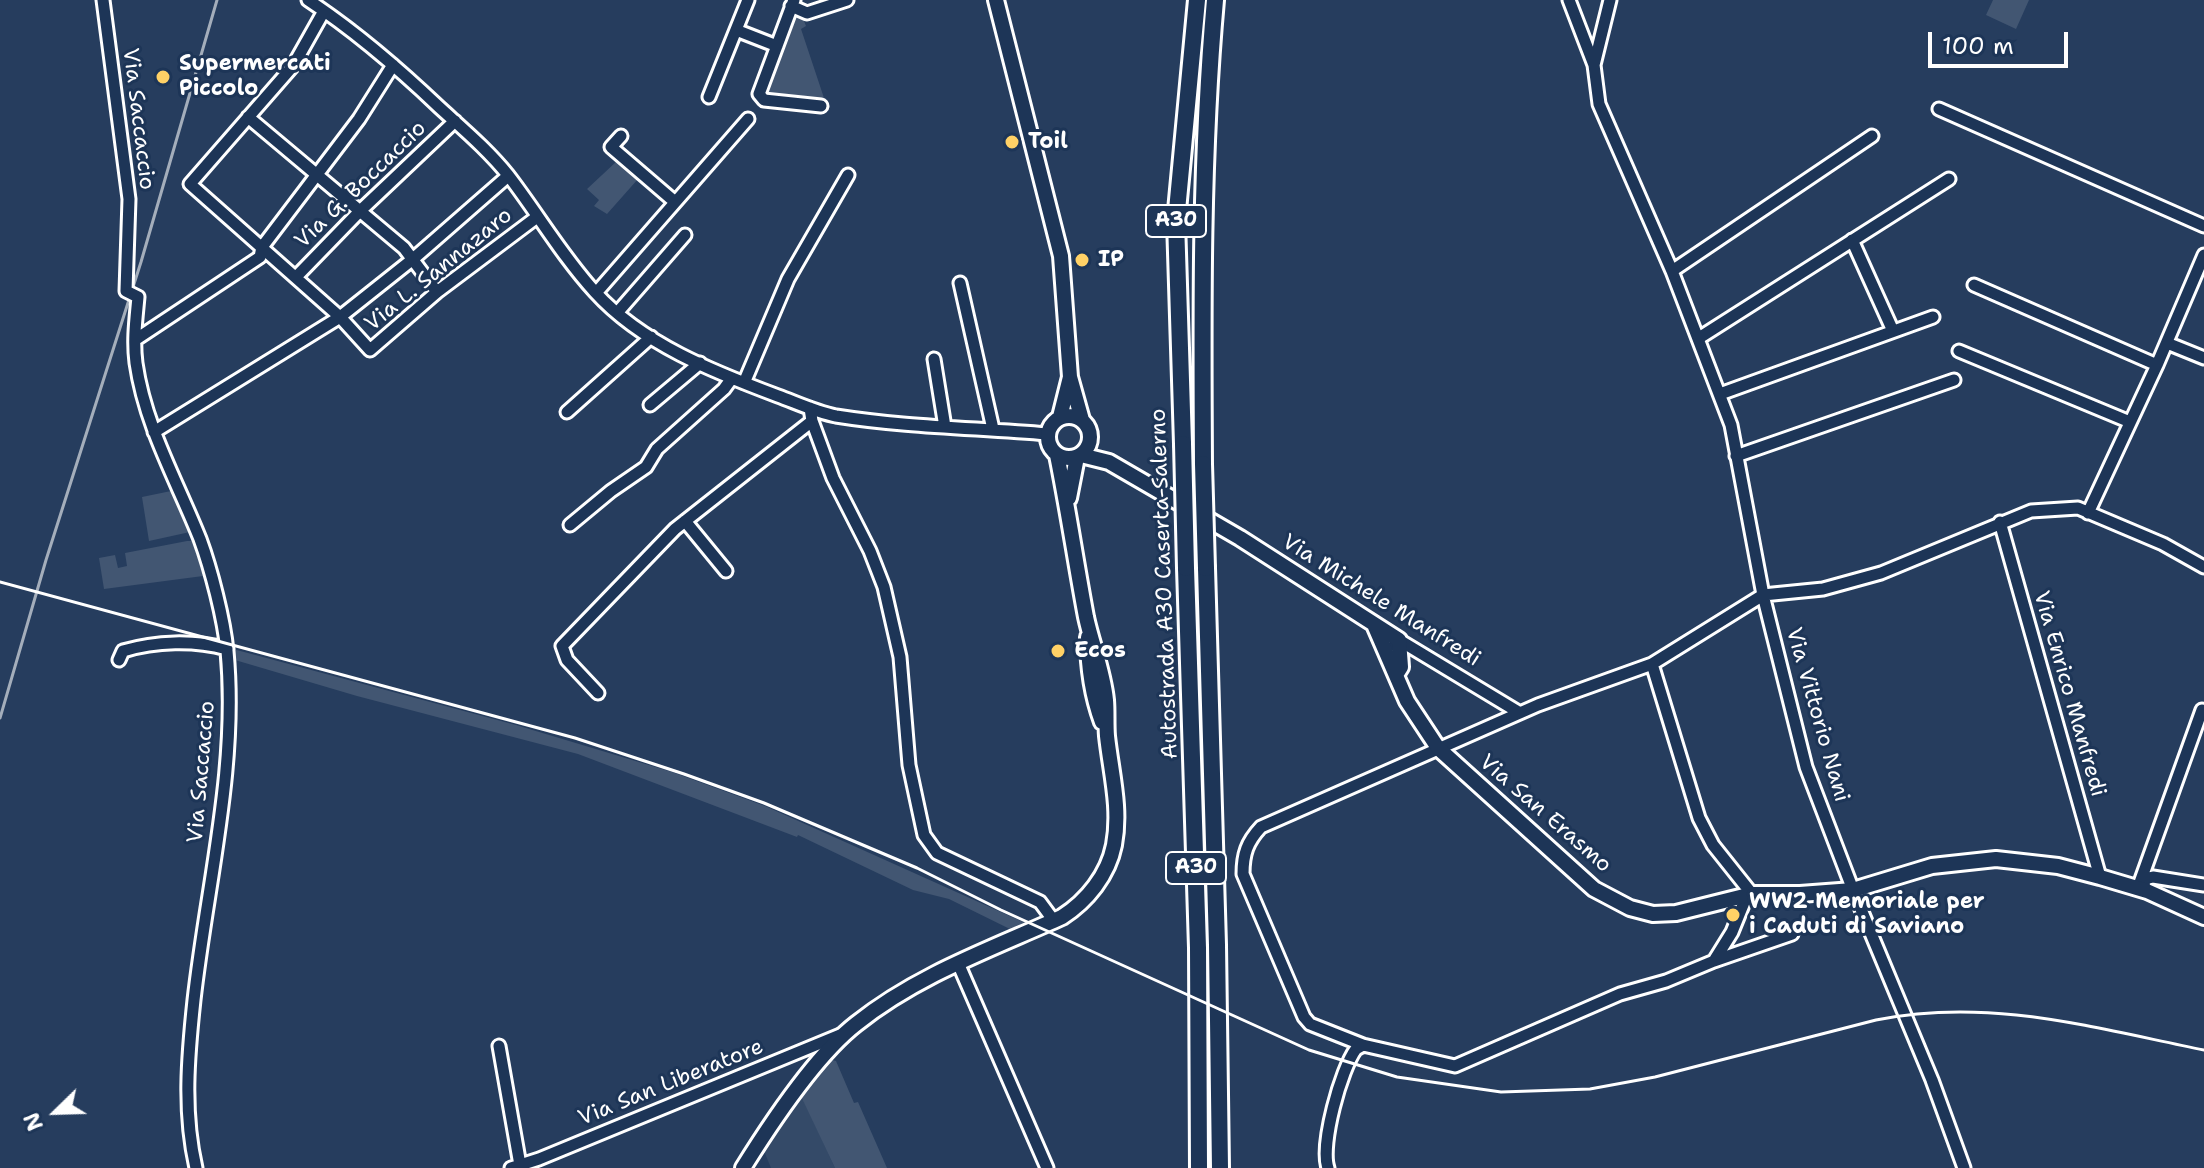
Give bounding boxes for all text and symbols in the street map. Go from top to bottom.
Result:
scale bar [1932,16,2072,66]
text: 100 m [1942,30,2014,62]
street label: Via Saccaccio [116,47,160,191]
place label: Supermercati Piccolo [179,51,331,102]
marker: Supermercati Piccolo [154,68,172,86]
street label: Via G. Boccaccio [290,116,432,254]
place label: Toil [1028,129,1068,155]
marker: Toil [1003,133,1021,151]
street label: Via L. Sannazaro [360,203,518,337]
road number: A30 [1146,205,1206,237]
place label: IP [1098,247,1124,273]
marker: IP [1073,251,1091,269]
street label: Autostrada A30 Caserta-Salerno [1146,408,1184,760]
street label: Via Michele Manfredi [1277,529,1485,673]
street label: Via Enrico Manfredi [2027,588,2111,800]
street label: Via Vittorio Nani [1780,625,1854,805]
place label: Ecos [1074,638,1126,664]
marker: Ecos [1049,642,1067,660]
street label: Via Saccaccio [183,700,221,844]
street label: Via San Erasmo [1473,749,1617,879]
road number: A30 [1166,852,1226,884]
place label: WW2 Memoriale per i Caduti di Saviano [1749,889,1985,940]
marker: WW2 Memoriale per i Caduti di Saviano [1724,906,1742,924]
street label: Via San Liberatore [575,1034,767,1132]
north arrow [16,1072,96,1152]
text: N [17,1108,50,1135]

